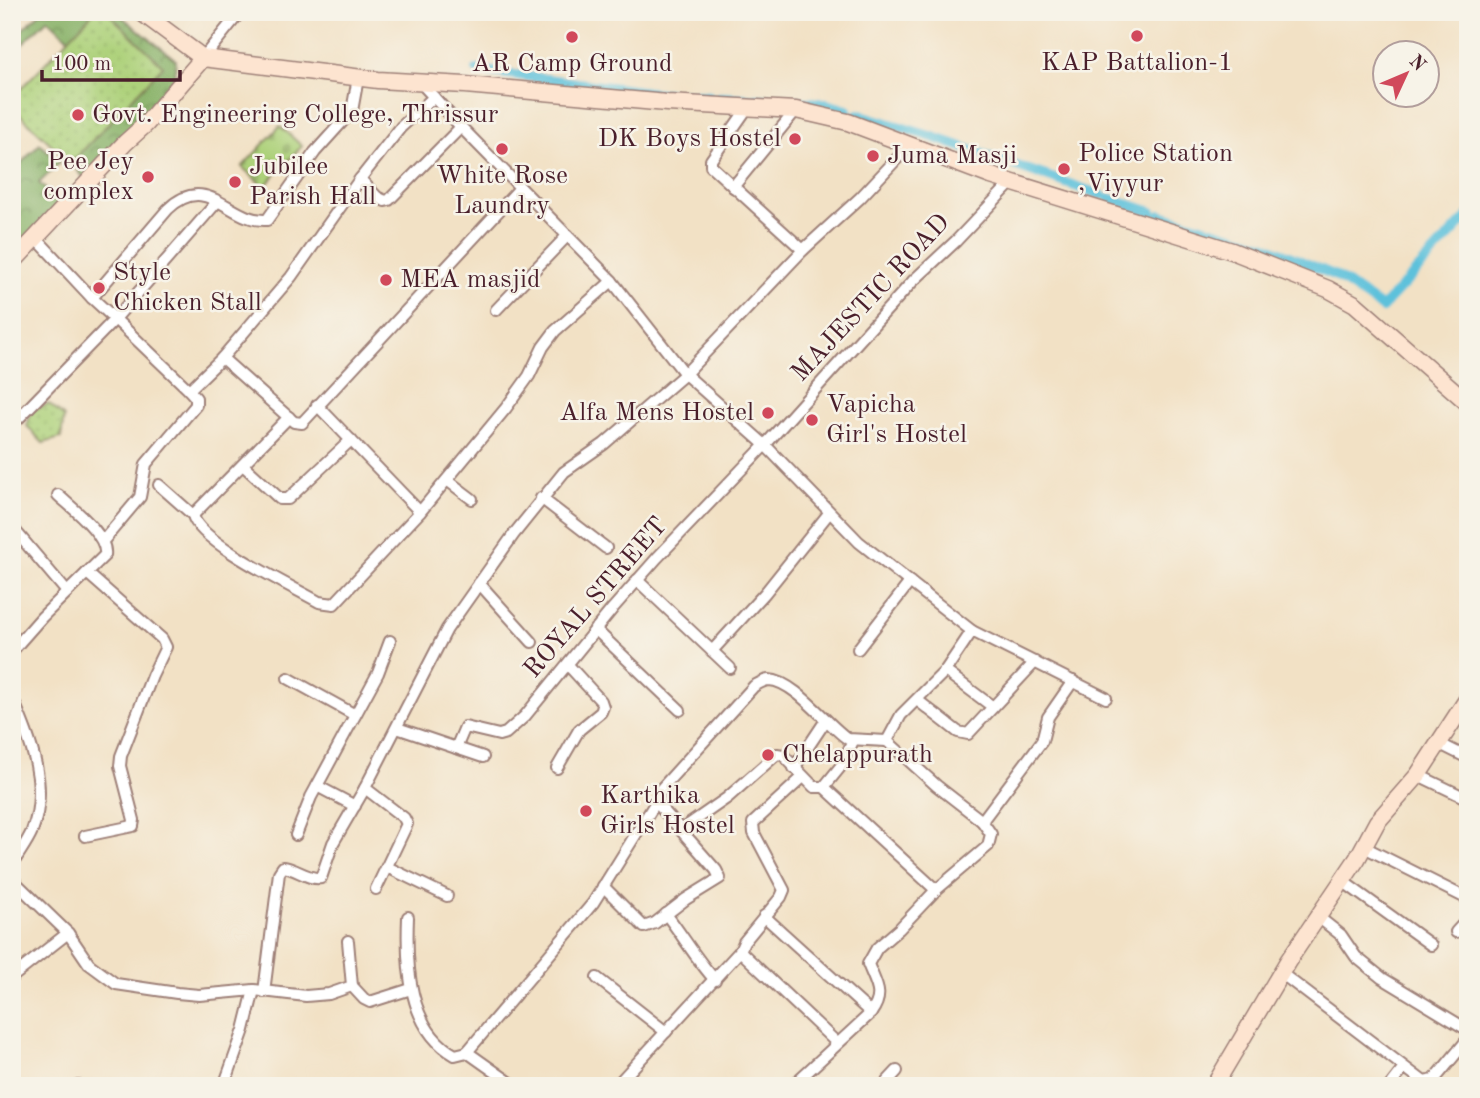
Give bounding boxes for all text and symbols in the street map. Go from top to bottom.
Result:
marker: KAP Battalion-1 [1129,28,1145,44]
marker: AR Camp Ground [564,29,580,45]
scale bar [42,38,180,82]
north arrow [1372,38,1442,108]
place label: KAP Battalion-1 [1041,50,1233,76]
place label: AR Camp Ground [471,51,673,77]
text: N [1405,52,1429,76]
text: 100 m [52,54,111,75]
place label: Govt. Engineering College, Thrissur [92,102,499,128]
marker: Govt. Engineering College, Thrissur [70,107,86,123]
place label: DK Boys Hostel [598,126,781,152]
marker: DK Boys Hostel [787,131,803,147]
marker: White Rose Laundry [494,141,510,157]
place label: Police Station ,Viyyur [1078,141,1233,197]
place label: Juma Masji [887,143,1017,169]
marker: Juma Masji [865,148,881,164]
place label: Pee Jey complex [43,149,134,205]
place label: Jubilee Parish Hall [249,154,376,210]
marker: Police Station ,Viyyur [1056,161,1072,177]
place label: White Rose Laundry [436,163,568,219]
marker: Pee Jey complex [140,169,156,185]
marker: Jubilee Parish Hall [227,174,243,190]
street label: MAJESTIC ROAD [787,209,955,387]
place label: Style Chicken Stall [113,260,262,316]
place label: MEA masjid [400,267,541,293]
marker: MEA masjid [378,272,394,288]
marker: Style Chicken Stall [91,280,107,296]
place label: Vapicha Girl's Hostel [826,392,967,448]
place label: Alfa Mens Hostel [559,400,754,426]
marker: Alfa Mens Hostel [760,405,776,421]
marker: Vapicha Girl's Hostel [804,412,820,428]
street label: ROYAL STREET [519,513,673,683]
place label: Chelappurath [782,742,933,768]
marker: Chelappurath [760,747,776,763]
place label: Karthika Girls Hostel [600,783,735,839]
marker: Karthika Girls Hostel [578,803,594,819]

